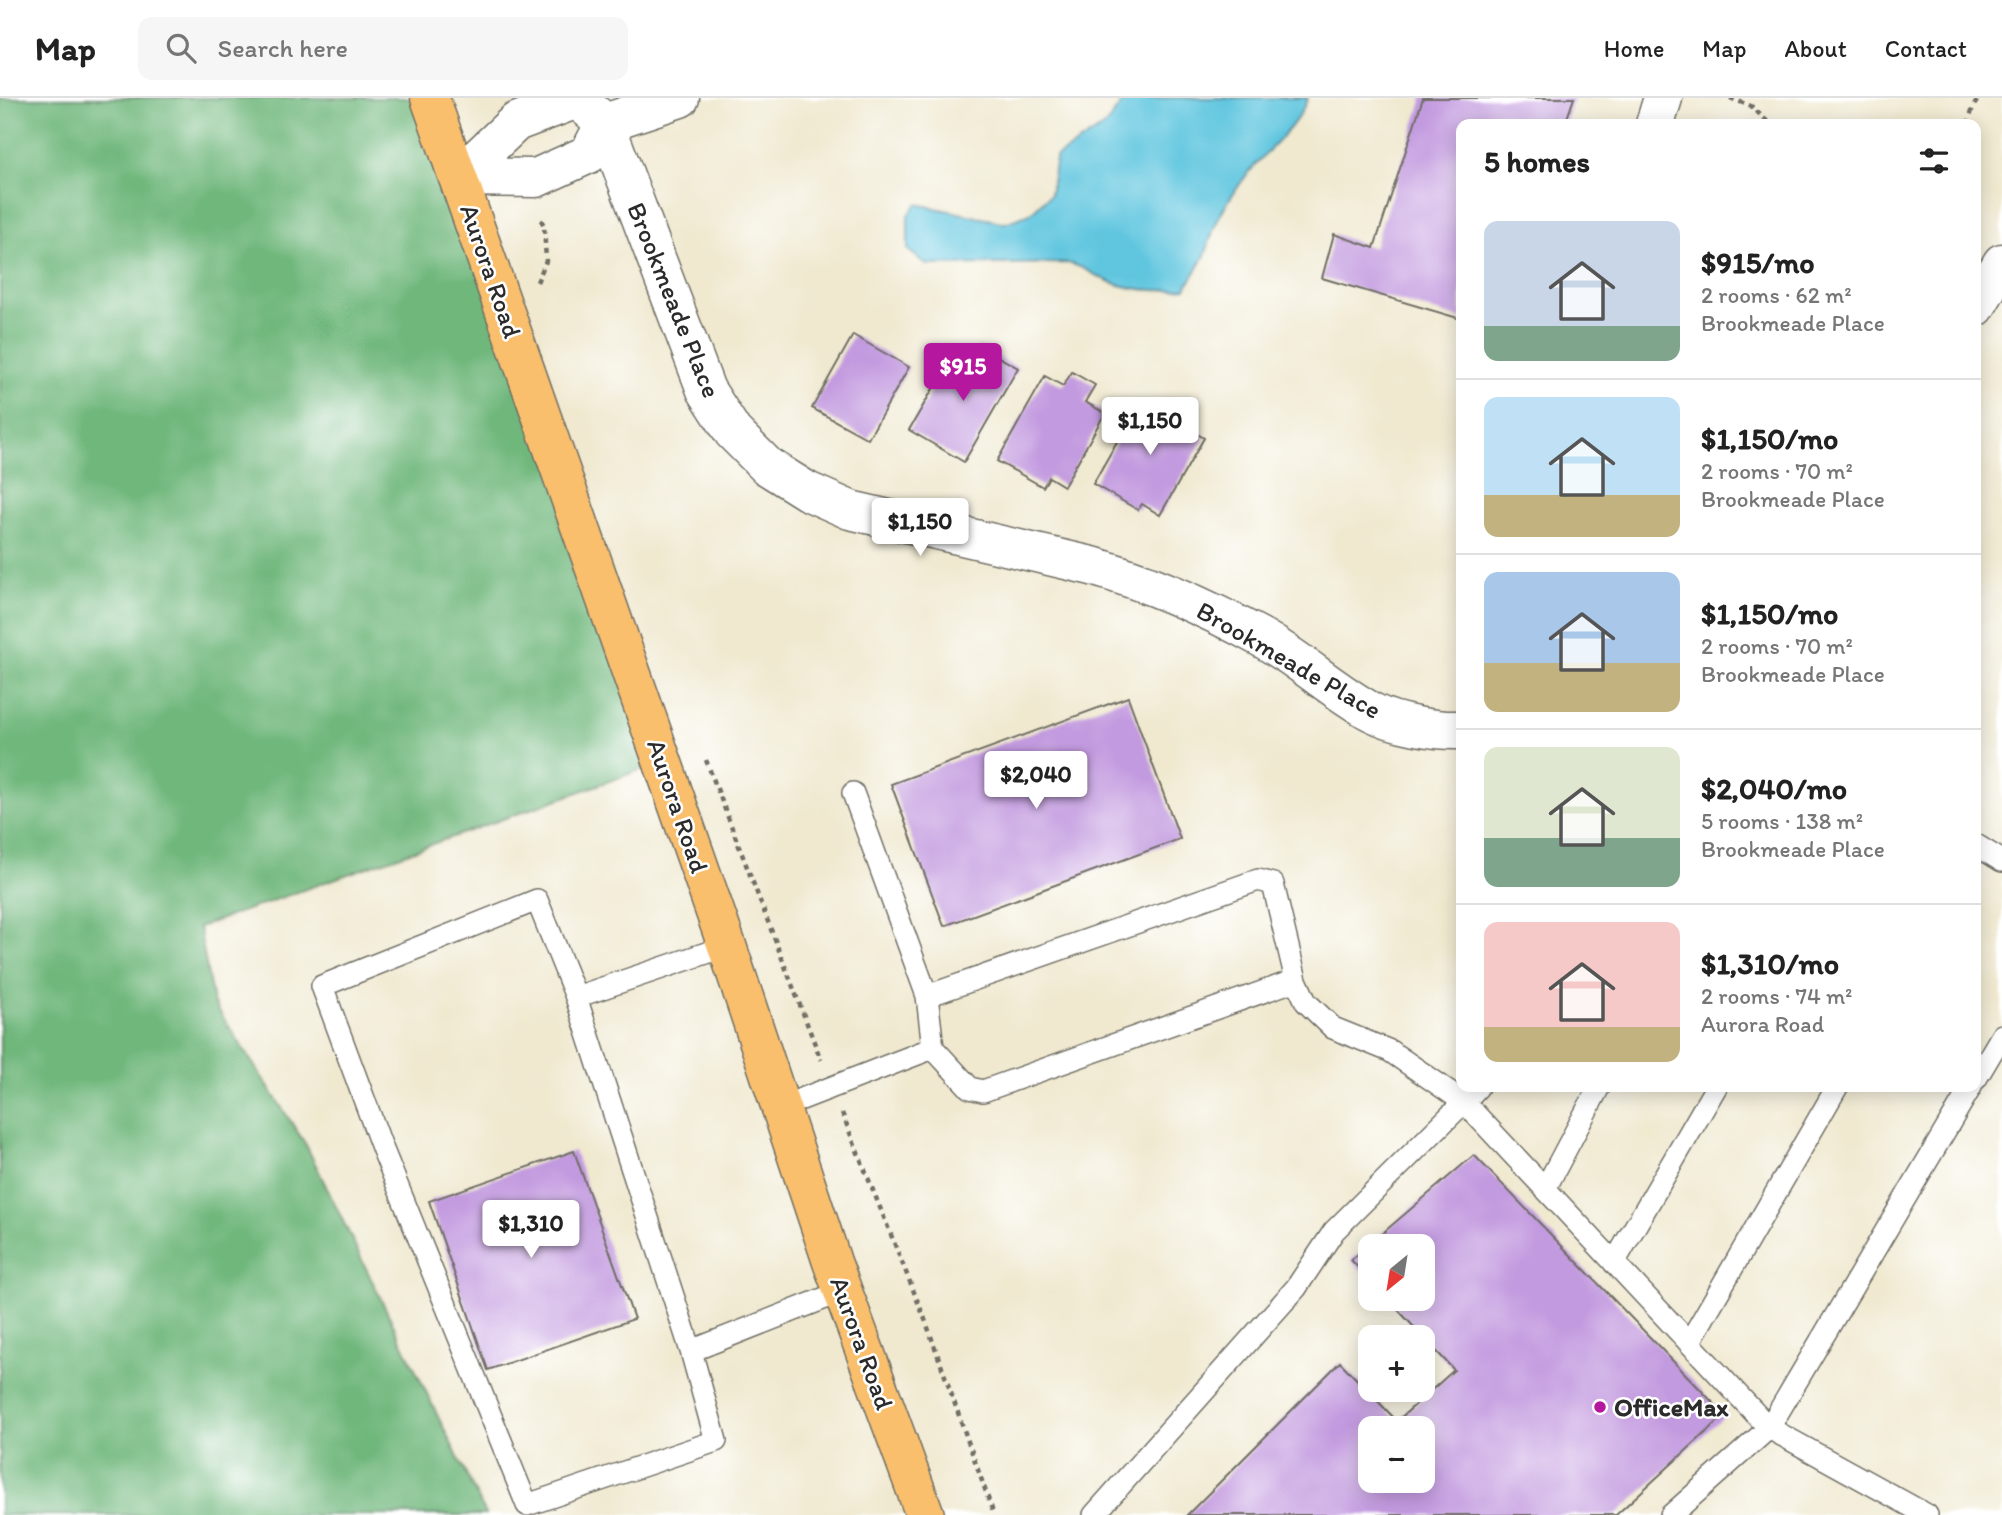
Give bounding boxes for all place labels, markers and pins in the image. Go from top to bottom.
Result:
pin: $915 [922,344,1004,403]
pin: $1,150 [1093,398,1207,457]
pin: $1,150 [863,498,977,558]
pin: $2,040 [979,752,1093,811]
pin: $1,310 [474,1200,588,1260]
place label: OfficeMax [1614,1391,1729,1423]
marker: OfficeMax [1592,1399,1608,1415]

